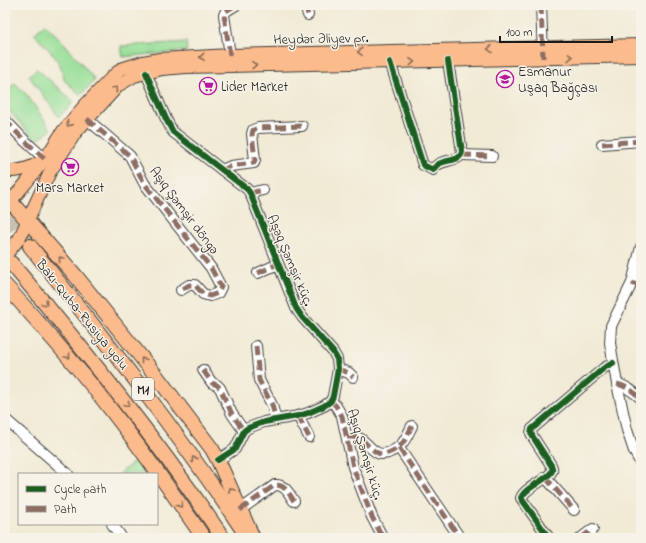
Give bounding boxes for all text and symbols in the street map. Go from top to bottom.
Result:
scale bar [500,18,612,44]
text: 100 m [506,24,533,42]
street label: Heydər Əliyev pr. [273,28,369,52]
one-way arrow [487,44,493,53]
one-way arrow [357,48,363,56]
one-way arrow [199,52,205,61]
one-way arrow [567,53,573,61]
one-way arrow [409,58,415,66]
one-way arrow [251,61,257,69]
place label: Esmanur Uşaq Bağçası [518,62,598,100]
school or university icon: Esmanur Uşaq Bağçası [495,69,515,89]
supermarket icon: Lider Market [198,76,218,96]
place label: Lider Market [221,77,288,98]
one-way arrow [110,86,118,94]
one-way arrow [67,119,74,126]
supermarket icon: Mars Market [60,157,80,177]
street label: Aşıq Şəmşir döngə [143,163,224,260]
place label: Mars Market [36,178,105,199]
street label: Aşəq Şəmşir küç. [261,212,318,310]
street label: Bakı-Quba-Rusiya yolu [29,254,133,376]
one-way arrow [58,256,65,263]
one-way arrow [41,299,48,306]
one-way arrow [63,352,70,359]
one-way arrow [140,357,147,364]
road number: M1 [132,378,154,400]
one-way arrow [122,400,129,407]
street label: Aşıq Şəmşir küç. [341,406,388,503]
one-way arrow [192,457,199,464]
legend [18,473,158,525]
text: Cycle path [54,481,106,500]
one-way arrow [228,486,236,494]
one-way arrow [175,500,182,507]
text: Path [54,501,77,519]

